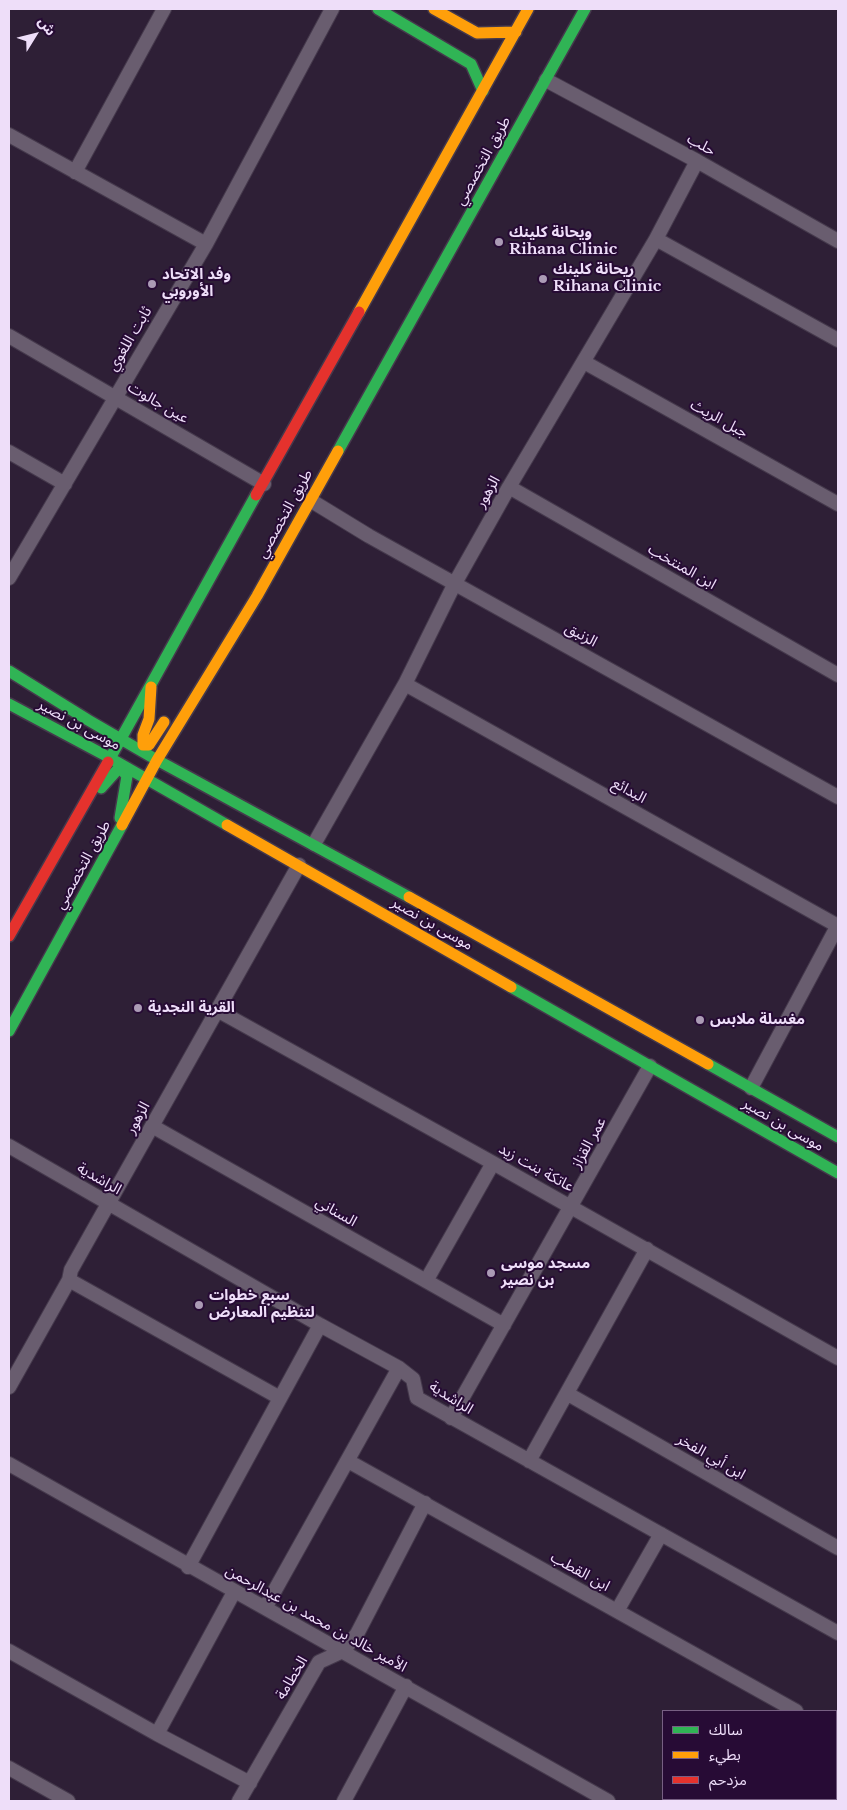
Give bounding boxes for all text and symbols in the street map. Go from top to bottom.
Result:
north arrow [10,10,60,60]
text: ش [34,13,60,39]
street label: طريق التخصصي [451,113,515,209]
street label: حلب [684,130,718,160]
place label: ويحانة كلينك Rihana Clinic [509,224,617,259]
marker: ويحانة كلينك Rihana Clinic [493,236,505,248]
place label: ريحانة كلينك Rihana Clinic [553,261,661,296]
place label: وفد الاتحاد الأوروبي [162,266,231,301]
marker: ريحانة كلينك Rihana Clinic [537,273,549,285]
marker: وفد الاتحاد الأوروبي [146,278,158,290]
street label: ثابت اللغوي [104,304,156,374]
street label: عين جالوت [124,378,192,428]
street label: جبل الريث [687,396,751,442]
street label: طريق التخصصي [253,466,317,562]
street label: الزهور [472,473,504,511]
street label: ابن المنتخب [645,540,719,594]
street label: الزنبق [562,619,600,651]
street label: موسى بن نصير [35,696,123,754]
street label: البدائع [609,774,649,808]
street label: طريق التخصصي [51,817,115,913]
street label: موسى بن نصير [388,893,476,955]
place label: القرية النجدية [148,999,235,1017]
marker: القرية النجدية [132,1002,144,1014]
place label: مغسلة ملابس [710,1011,805,1029]
marker: مغسلة ملابس [694,1014,706,1026]
street label: موسى بن نصير [739,1094,827,1156]
street label: الزهور [122,1099,154,1137]
street label: عمر القزاز [568,1114,610,1172]
street label: عاتكة بنت زيد [495,1140,577,1196]
street label: الراشدية [74,1159,124,1199]
street label: السناني [312,1193,360,1231]
place label: مسجد موسى بن نصير [501,1255,590,1290]
marker: مسجد موسى بن نصير [485,1267,497,1279]
place label: سبع خطوات لتنظيم المعارض [209,1287,315,1322]
marker: سبع خطوات لتنظيم المعارض [193,1299,205,1311]
street label: الراشدية [426,1378,476,1418]
street label: ابن أبي الفخر [674,1430,748,1484]
street label: ابن القطب [547,1548,613,1596]
street label: الأمير خالد بن محمد بن عبدالرحمن [222,1562,410,1676]
street label: الخطامة [272,1653,312,1703]
legend [662,1710,837,1800]
text: سالك [709,1720,743,1739]
text: بطيء [709,1745,741,1764]
text: مزدحم [709,1770,747,1789]

